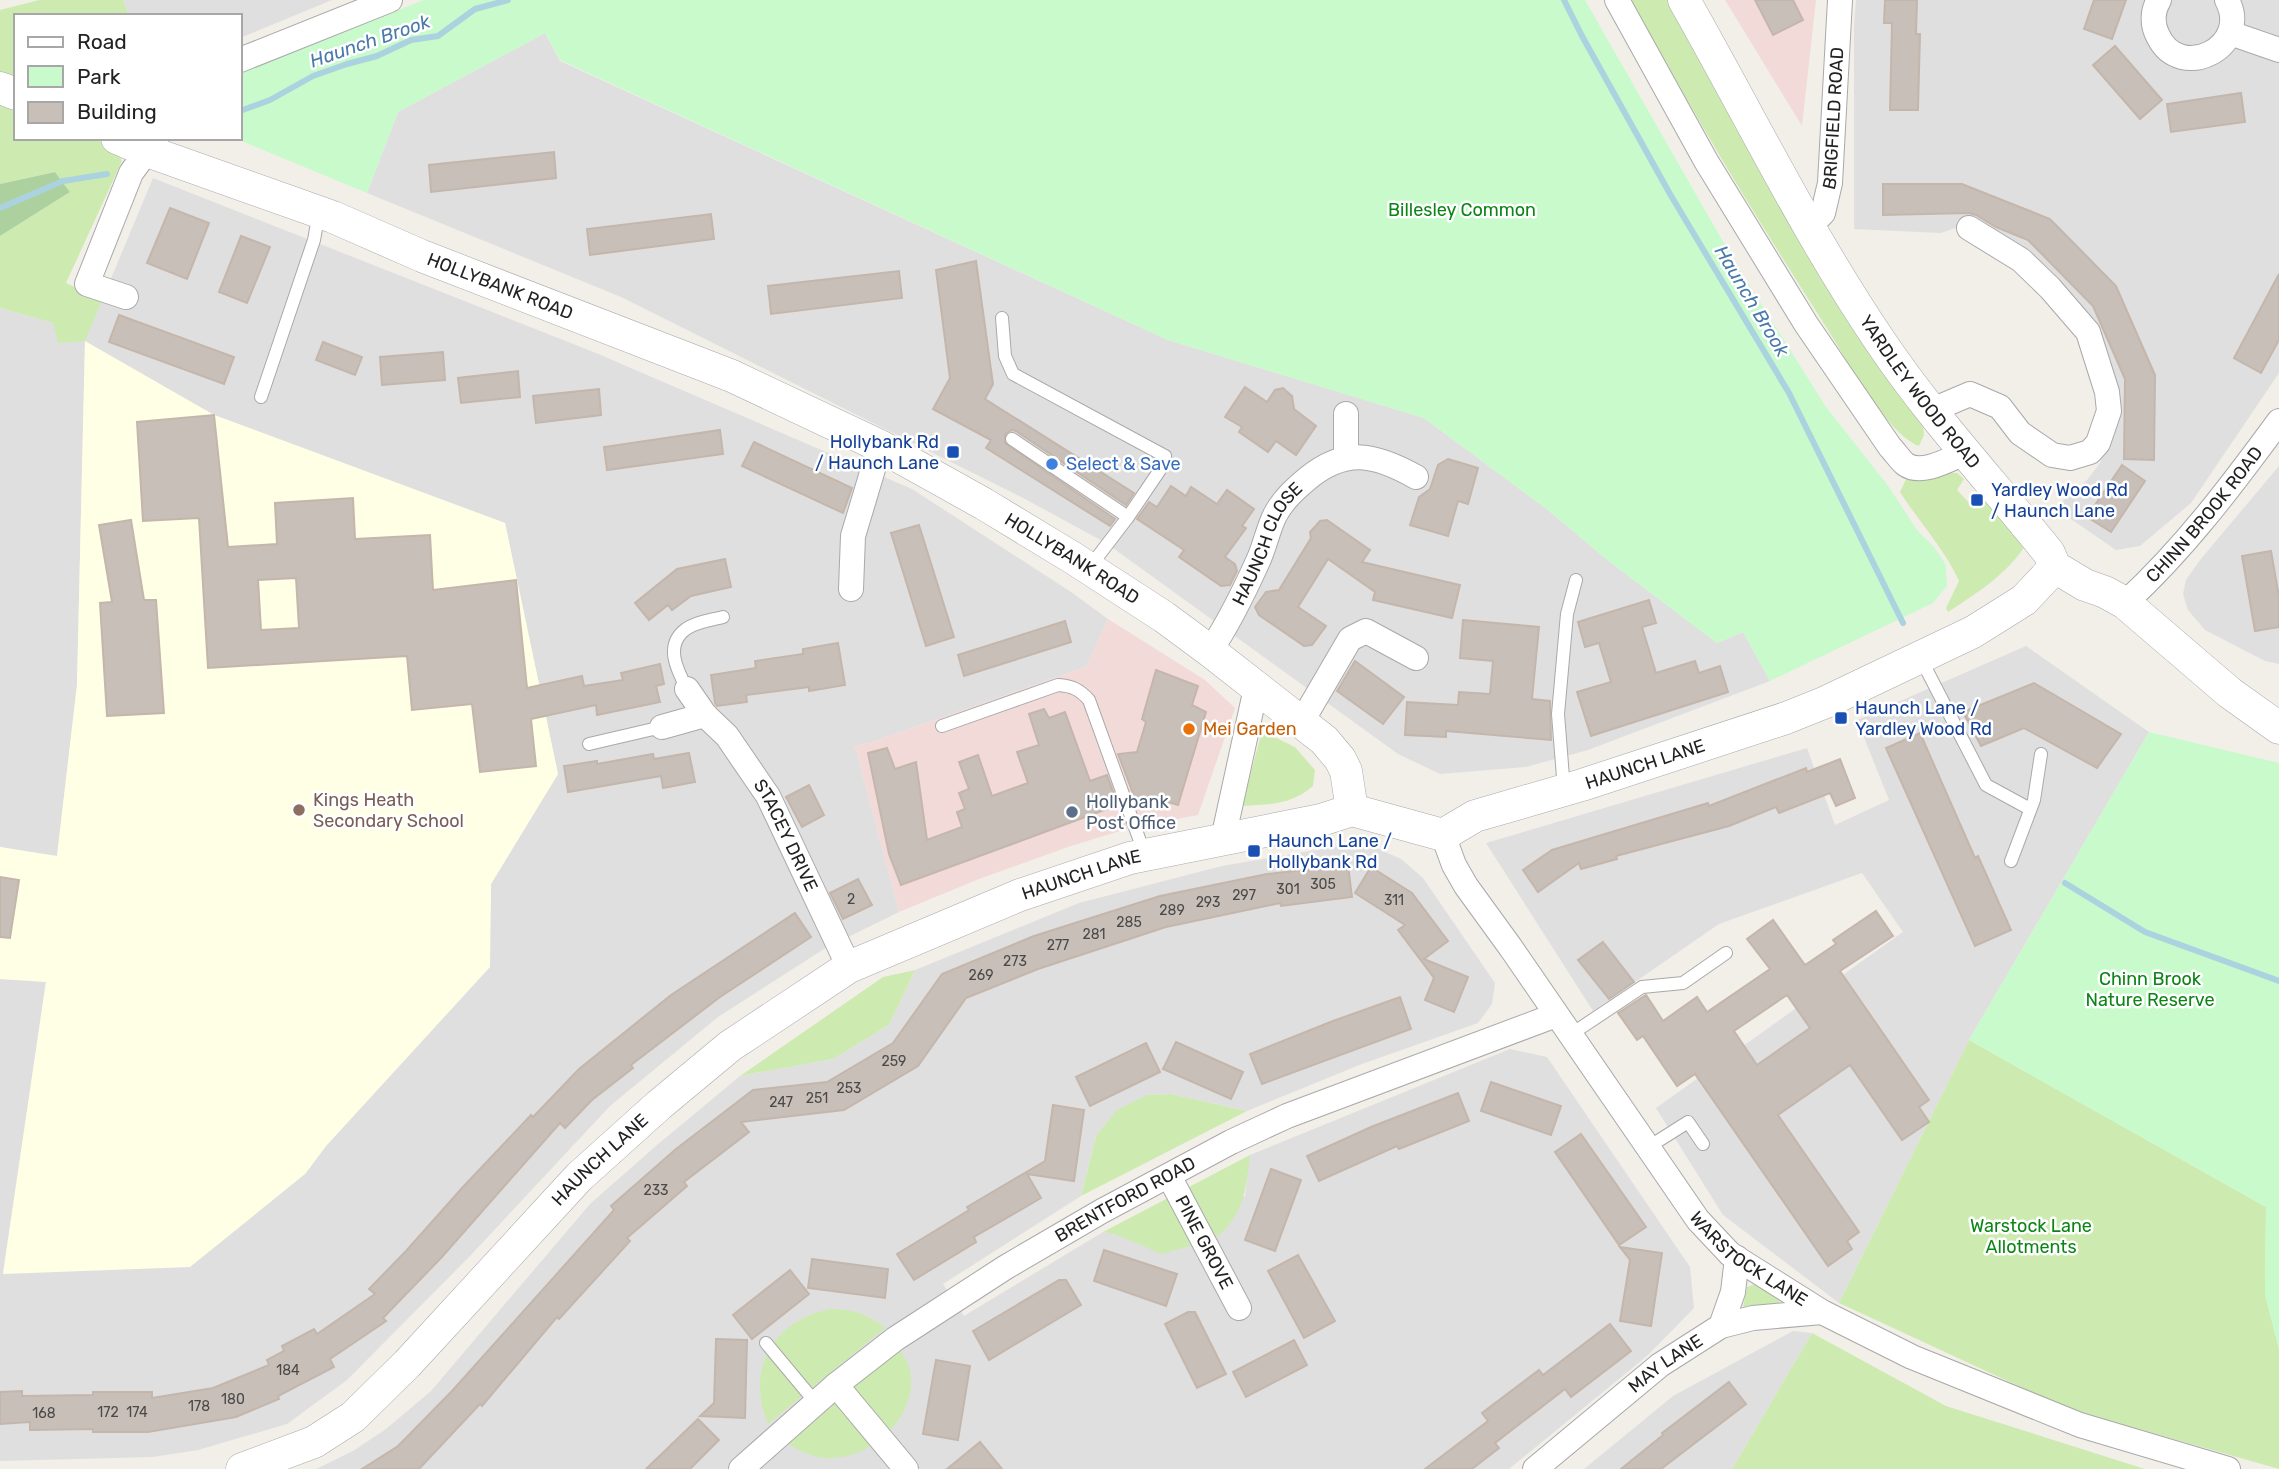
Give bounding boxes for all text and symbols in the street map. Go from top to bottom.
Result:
water label: Haunch Brook [307,10,433,72]
legend [14,14,242,140]
text: Road [77,29,127,54]
street label: BRIGFIELD ROAD [1818,46,1848,192]
text: Park [77,64,121,89]
text: Building [77,99,157,124]
park label: Billesley Common [1388,199,1536,221]
water label: Haunch Brook [1710,241,1794,361]
street label: HOLLYBANK ROAD [424,248,576,324]
street label: YARDLEY WOOD ROAD [1855,311,1985,473]
place label: Hollybank Rd / Haunch Lane [815,431,939,474]
street label: CHINN BROOK ROAD [2141,442,2267,587]
marker: Hollybank Rd / Haunch Lane [945,444,961,460]
place label: Select & Save [1066,453,1181,475]
marker: Select & Save [1044,456,1060,472]
street label: HAUNCH CLOSE [1228,477,1307,609]
place label: Yardley Wood Rd / Haunch Lane [1991,479,2128,522]
marker: Yardley Wood Rd / Haunch Lane [1969,492,1985,508]
street label: HOLLYBANK ROAD [1001,508,1143,609]
place label: Haunch Lane / Yardley Wood Rd [1855,697,1992,740]
marker: Haunch Lane / Yardley Wood Rd [1833,710,1849,726]
place label: Mei Garden [1203,718,1297,740]
marker: Mei Garden [1181,721,1197,737]
street label: HAUNCH LANE [1582,734,1708,794]
street label: STACEY DRIVE [749,775,823,895]
place label: Kings Heath Secondary School [313,789,464,832]
place label: Hollybank Post Office [1086,791,1176,834]
marker: Kings Heath Secondary School [291,802,307,818]
marker: Hollybank Post Office [1064,804,1080,820]
place label: Haunch Lane / Hollybank Rd [1268,830,1392,873]
marker: Haunch Lane / Hollybank Rd [1246,843,1262,859]
street label: HAUNCH LANE [1019,845,1143,905]
house number: 305 [1310,876,1336,893]
house number: 301 [1276,881,1300,898]
house number: 297 [1232,887,1256,904]
house number: 2 [847,891,855,908]
house number: 311 [1384,892,1404,909]
house number: 293 [1196,894,1220,911]
house number: 289 [1159,902,1185,919]
house number: 285 [1116,914,1142,931]
house number: 281 [1082,926,1106,943]
house number: 277 [1047,937,1069,954]
house number: 273 [1003,953,1027,970]
house number: 269 [969,967,993,984]
park label: Chinn Brook Nature Reserve [2086,968,2214,1011]
house number: 259 [882,1053,906,1070]
house number: 253 [837,1080,861,1097]
house number: 251 [806,1090,828,1107]
house number: 247 [769,1094,793,1111]
street label: HAUNCH LANE [547,1109,653,1210]
street label: BRENTFORD ROAD [1051,1152,1199,1247]
house number: 233 [643,1182,669,1199]
street label: PINE GROVE [1170,1192,1238,1293]
street label: WARSTOCK LANE [1685,1207,1812,1311]
park label: Warstock Lane Allotments [1970,1215,2092,1258]
street label: MAY LANE [1624,1330,1707,1398]
house number: 184 [276,1362,300,1379]
house number: 180 [221,1391,245,1408]
house number: 178 [188,1398,210,1415]
house number: 172 [97,1404,119,1421]
house number: 174 [126,1404,148,1421]
house number: 168 [32,1405,56,1422]

